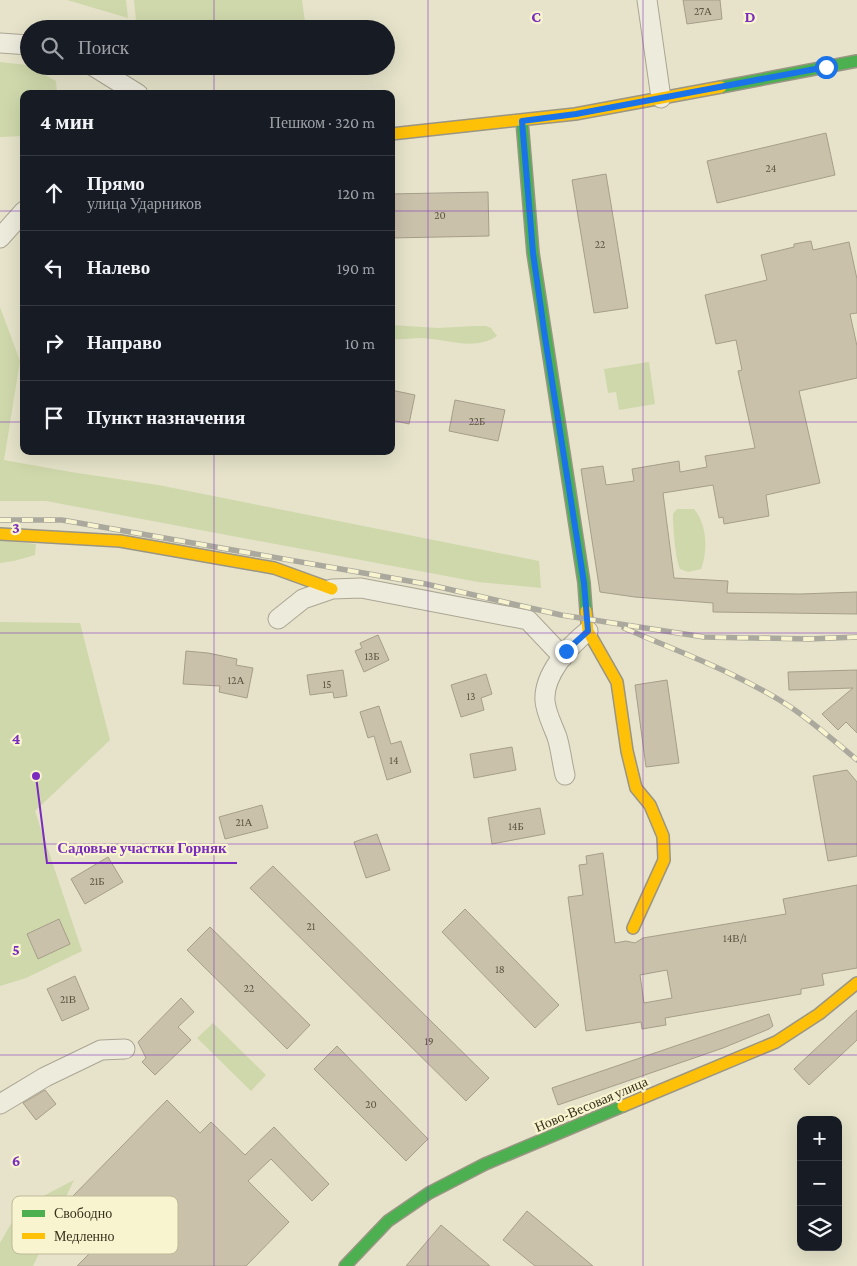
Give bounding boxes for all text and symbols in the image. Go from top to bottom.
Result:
house number: 27А [694,5,712,17]
text: C [531,8,541,25]
text: D [744,8,756,25]
search box [20,20,395,75]
icon: search [38,34,66,62]
text: Поиск [78,37,129,58]
route start [815,56,838,79]
text: 4 мин [40,110,94,134]
text: Пешком · 320 m [269,114,375,131]
house number: 24 [766,162,777,174]
text: Прямо [87,173,145,194]
icon: ahead [40,179,68,207]
text: 120 m [337,185,375,202]
text: улица Ударников [87,195,201,212]
house number: 20 [434,209,446,221]
house number: 22 [595,238,605,250]
icon: left [40,254,68,282]
text: Налево [87,257,150,278]
text: 190 m [337,260,375,277]
icon: right [40,329,68,357]
text: Направо [87,332,162,353]
text: 10 m [345,335,375,352]
icon: arrive [40,404,68,432]
text: Пункт назначения [87,407,245,428]
house number: 22Б [469,415,485,427]
text: 3 [12,519,20,536]
route end [555,640,578,663]
house number: 13Б [364,650,380,662]
house number: 12А [228,674,244,686]
house number: 15 [323,678,331,690]
house number: 13 [467,690,475,702]
text: 4 [12,730,21,747]
house number: 14 [389,754,399,766]
house number: 21А [236,816,252,828]
house number: 14Б [508,820,524,832]
callout: Садовые участки Горняк [47,833,237,863]
text: Садовые участки Горняк [57,840,227,856]
house number: 21Б [89,875,105,887]
house number: 21 [307,920,316,932]
house number: 14В/1 [723,932,747,944]
text: 5 [12,941,20,958]
house number: 18 [495,963,505,975]
house number: 22 [244,982,254,994]
house number: 21В [60,993,76,1005]
house number: 19 [424,1035,434,1047]
street label: Ново-Весовая улица [532,1073,651,1135]
house number: 20 [365,1098,377,1110]
map controls [797,1116,842,1251]
button: + [797,1116,842,1161]
text: 6 [12,1152,20,1169]
button: − [797,1161,842,1206]
legend [12,1196,178,1254]
text: Свободно [54,1205,112,1221]
button: layers [797,1206,842,1251]
text: Медленно [54,1228,115,1244]

